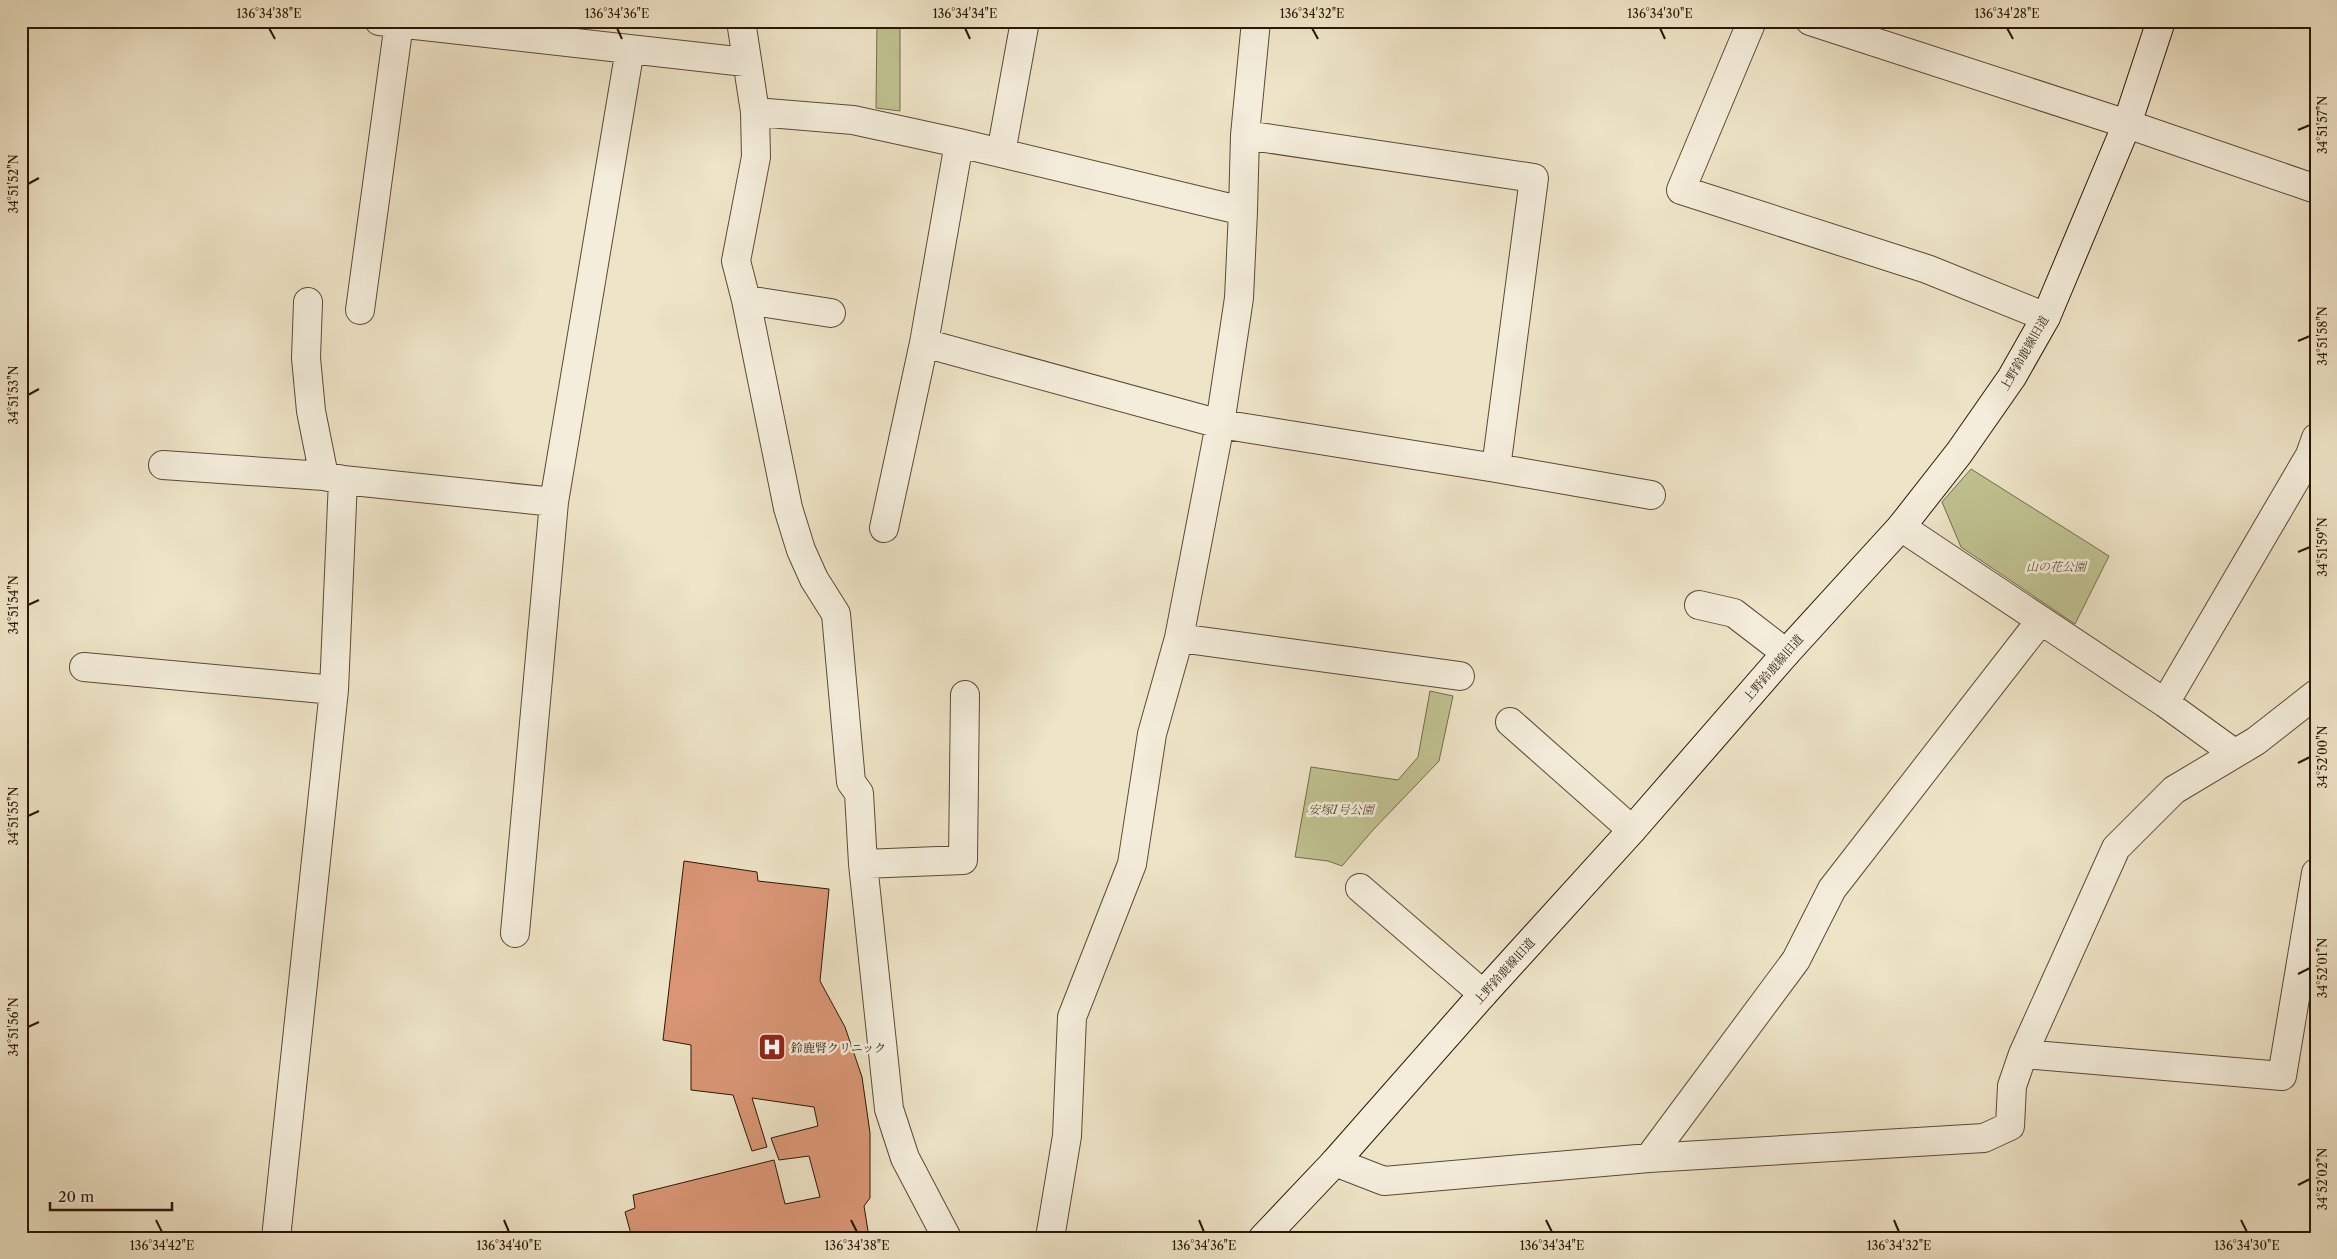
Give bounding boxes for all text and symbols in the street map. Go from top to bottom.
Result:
text: 136°34'38"E [237,6,301,21]
text: 136°34'36"E [585,6,649,21]
text: 136°34'34"E [933,6,997,21]
text: 136°34'32"E [1280,6,1344,21]
text: 136°34'30"E [1627,6,1693,21]
text: 136°34'28"E [1974,6,2040,21]
text: 34°51'57"N [2315,96,2330,154]
text: 34°51'52"N [6,154,21,214]
text: 34°51'58"N [2315,306,2330,366]
street label: 上野鈴鹿線旧道 [1997,313,2051,393]
text: 34°51'53"N [6,365,21,424]
text: 34°51'59"N [2315,517,2330,577]
park label: 山の花公園 [2026,559,2088,574]
text: 34°51'54"N [6,575,21,635]
street label: 上野鈴鹿線旧道 [1740,631,1806,705]
text: 34°52'00"N [2315,725,2330,788]
text: 34°51'55"N [6,787,21,845]
park label: 安塚1号公園 [1308,802,1376,817]
street label: 上野鈴鹿線旧道 [1470,935,1538,1007]
text: 34°52'01"N [2315,938,2330,998]
text: 34°51'56"N [6,997,21,1057]
hospital icon: 鈴鹿腎クリニック [757,1032,787,1062]
place label: 鈴鹿腎クリニック [790,1040,886,1055]
text: 34°52'02"N [2315,1148,2330,1210]
scale bar [50,1179,172,1211]
text: 20 m [58,1187,94,1206]
text: 136°34'42"E [130,1238,194,1253]
text: 136°34'40"E [476,1238,542,1253]
text: 136°34'38"E [825,1238,889,1253]
text: 136°34'36"E [1172,1238,1236,1253]
text: 136°34'34"E [1520,1238,1584,1253]
text: 136°34'32"E [1867,1238,1931,1253]
text: 136°34'30"E [2214,1238,2280,1253]

